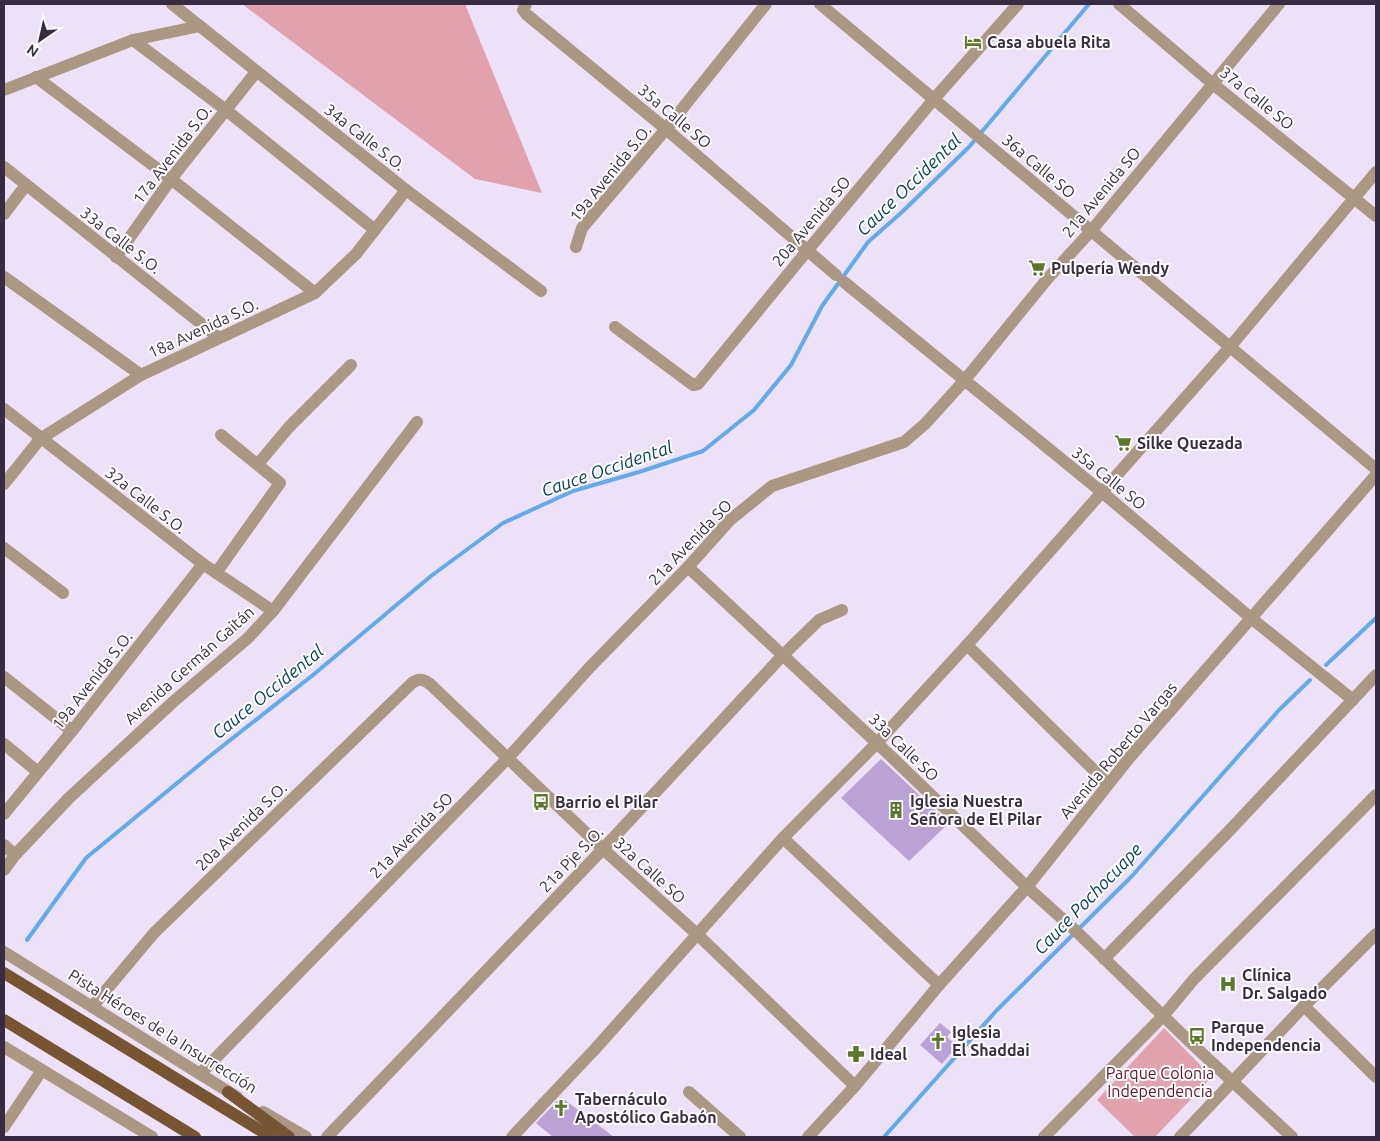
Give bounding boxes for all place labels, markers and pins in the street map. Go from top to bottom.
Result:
hotel icon: Casa abuela Rita [963,32,983,52]
place label: Casa abuela Rita [987,33,1111,51]
supermarket icon: Pulpería Wendy [1027,258,1047,278]
place label: Pulpería Wendy [1051,259,1169,277]
supermarket icon: Silke Quezada [1113,433,1133,453]
place label: Silke Quezada [1137,434,1243,452]
bus stop icon: Barrio el Pilar [531,792,551,812]
place label: Iglesia Nuestra Señora de El Pilar [910,792,1042,828]
place label: Barrio el Pilar [555,793,658,811]
building icon: Iglesia Nuestra Señora de El Pilar [886,800,906,820]
place label: Clínica Dr. Salgado [1242,966,1327,1002]
hospital icon: Clínica Dr. Salgado [1218,974,1238,994]
place label: Parque Independencia [1211,1018,1321,1054]
place label: Iglesia El Shaddai [952,1023,1030,1059]
bus stop icon: Parque Independencia [1187,1026,1207,1046]
church icon: Iglesia El Shaddai [928,1031,948,1051]
pharmacy icon: Ideal [846,1044,866,1064]
place label: Ideal [870,1045,907,1063]
place label: Tabernáculo Apostólico Gabaón [575,1090,717,1126]
church icon: Tabernáculo Apostólico Gabaón [551,1098,571,1118]

